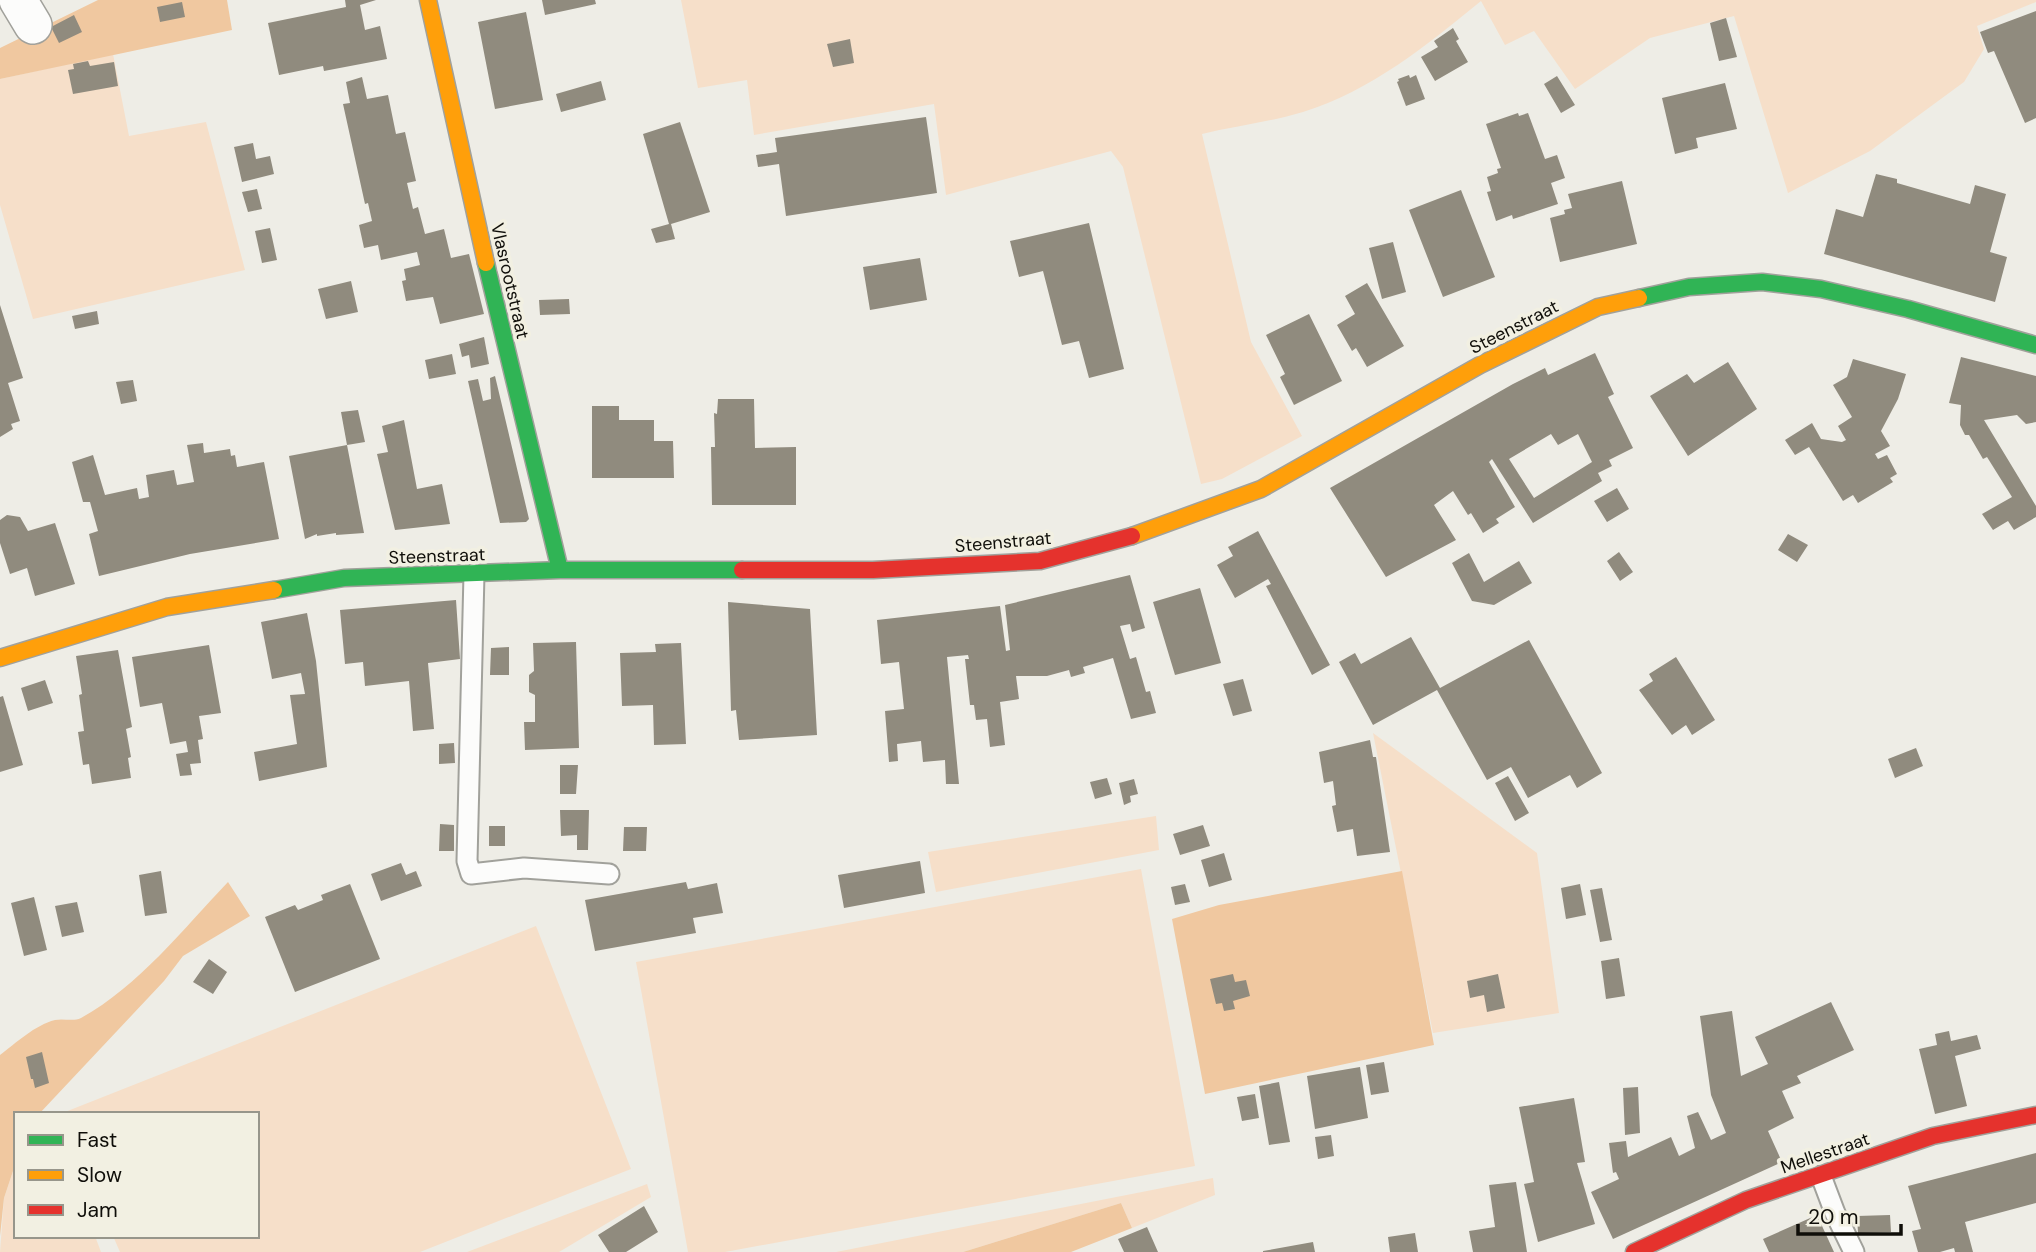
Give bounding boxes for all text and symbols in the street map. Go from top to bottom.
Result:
street label: Vlasrootstraat [485,221,535,341]
street label: Steenstraat [1465,294,1563,360]
street label: Steenstraat [954,526,1052,558]
street label: Steenstraat [388,542,486,570]
legend [14,1112,259,1238]
text: Fast [77,1126,117,1154]
street label: Mellestraat [1777,1127,1873,1179]
text: Slow [77,1161,122,1189]
scale bar [1798,1192,1901,1236]
text: Jam [77,1196,118,1224]
text: 20 m [1808,1203,1859,1231]

